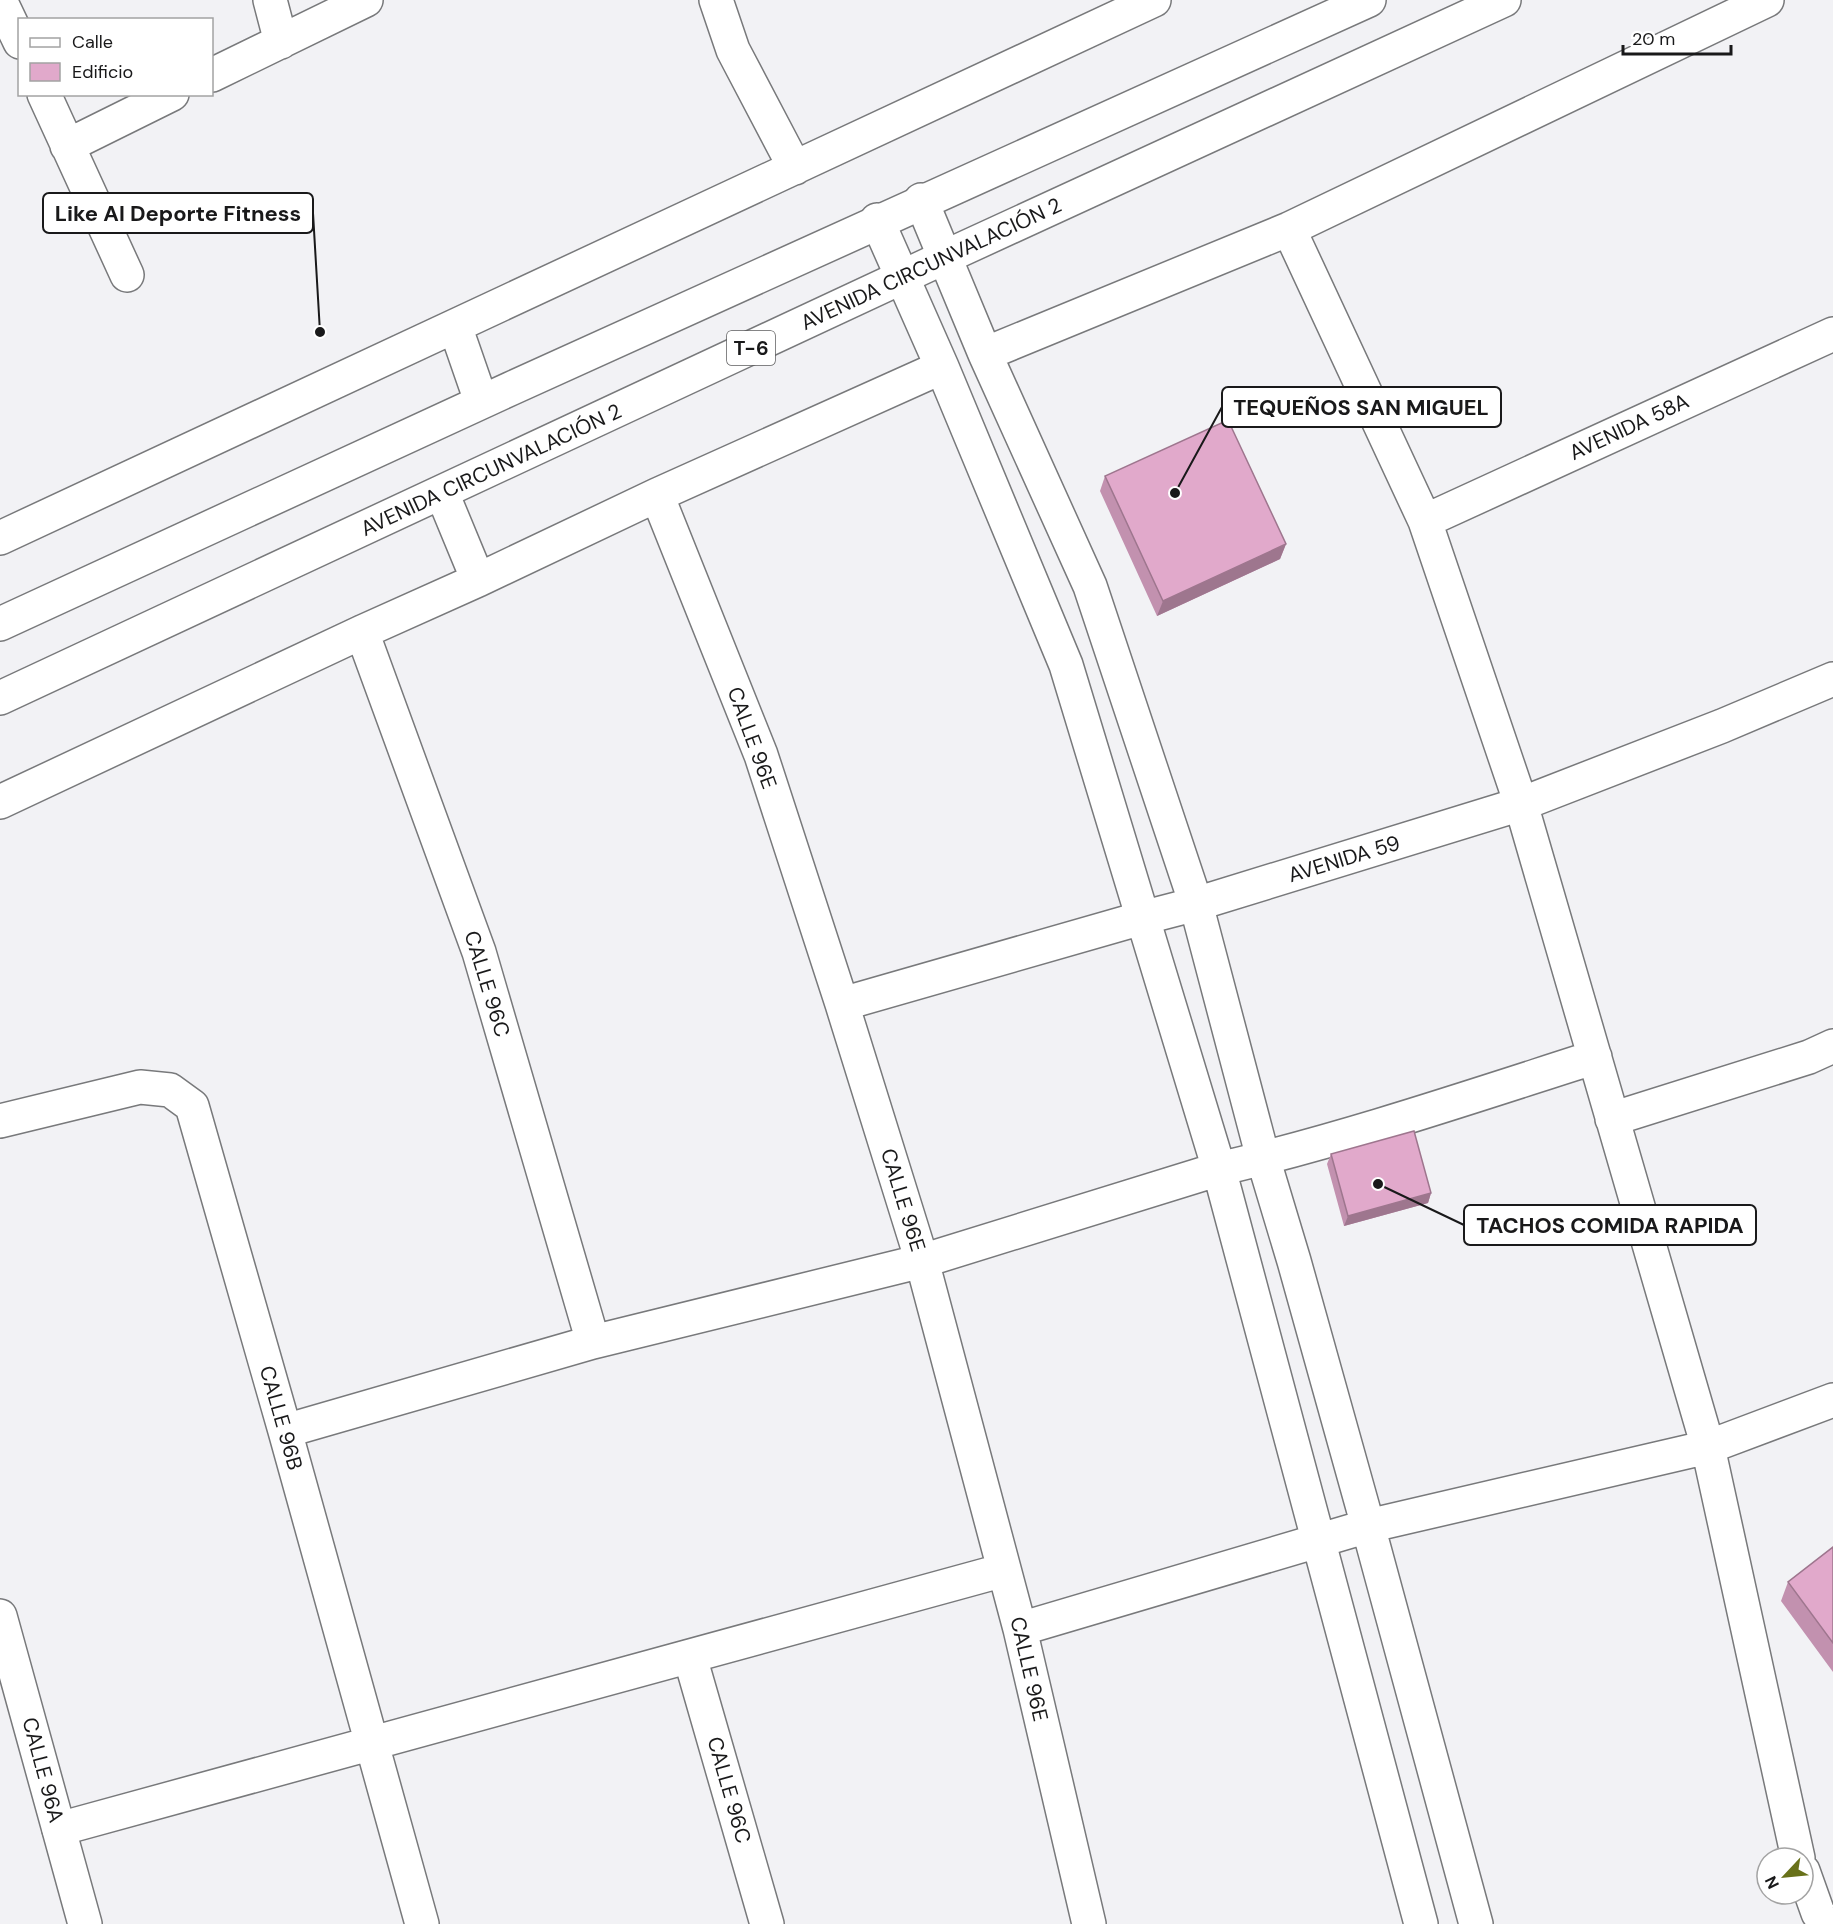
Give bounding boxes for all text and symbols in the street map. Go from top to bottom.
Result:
legend [18,18,213,96]
scale bar [1623,18,1731,56]
text: 20 m [1632,27,1675,51]
text: Calle [72,30,113,54]
text: Edificio [72,60,133,84]
street label: AVENIDA CIRCUNVALACIÓN 2 [796,191,1066,337]
callout: Like Al Deporte Fitness [43,193,313,233]
text: Like Al Deporte Fitness [55,199,301,228]
road number: T-6 [727,331,775,365]
callout: TEQUEÑOS SAN MIGUEL [1222,387,1501,427]
street label: AVENIDA 58A [1565,387,1693,467]
text: TEQUEÑOS SAN MIGUEL [1233,393,1489,422]
street label: AVENIDA CIRCUNVALACIÓN 2 [356,397,626,543]
street label: CALLE 96E [721,683,783,793]
street label: AVENIDA 59 [1285,829,1403,889]
street label: CALLE 96C [458,927,516,1041]
street label: CALLE 96E [874,1145,932,1255]
callout: TACHOS COMIDA RAPIDA [1464,1205,1756,1245]
text: TACHOS COMIDA RAPIDA [1476,1211,1744,1240]
street label: CALLE 96B [253,1363,309,1473]
street label: CALLE 96E [1003,1614,1055,1724]
street label: CALLE 96A [16,1714,70,1826]
street label: CALLE 96C [700,1733,758,1847]
north arrow [1755,1846,1815,1906]
text: N [1760,1873,1784,1892]

